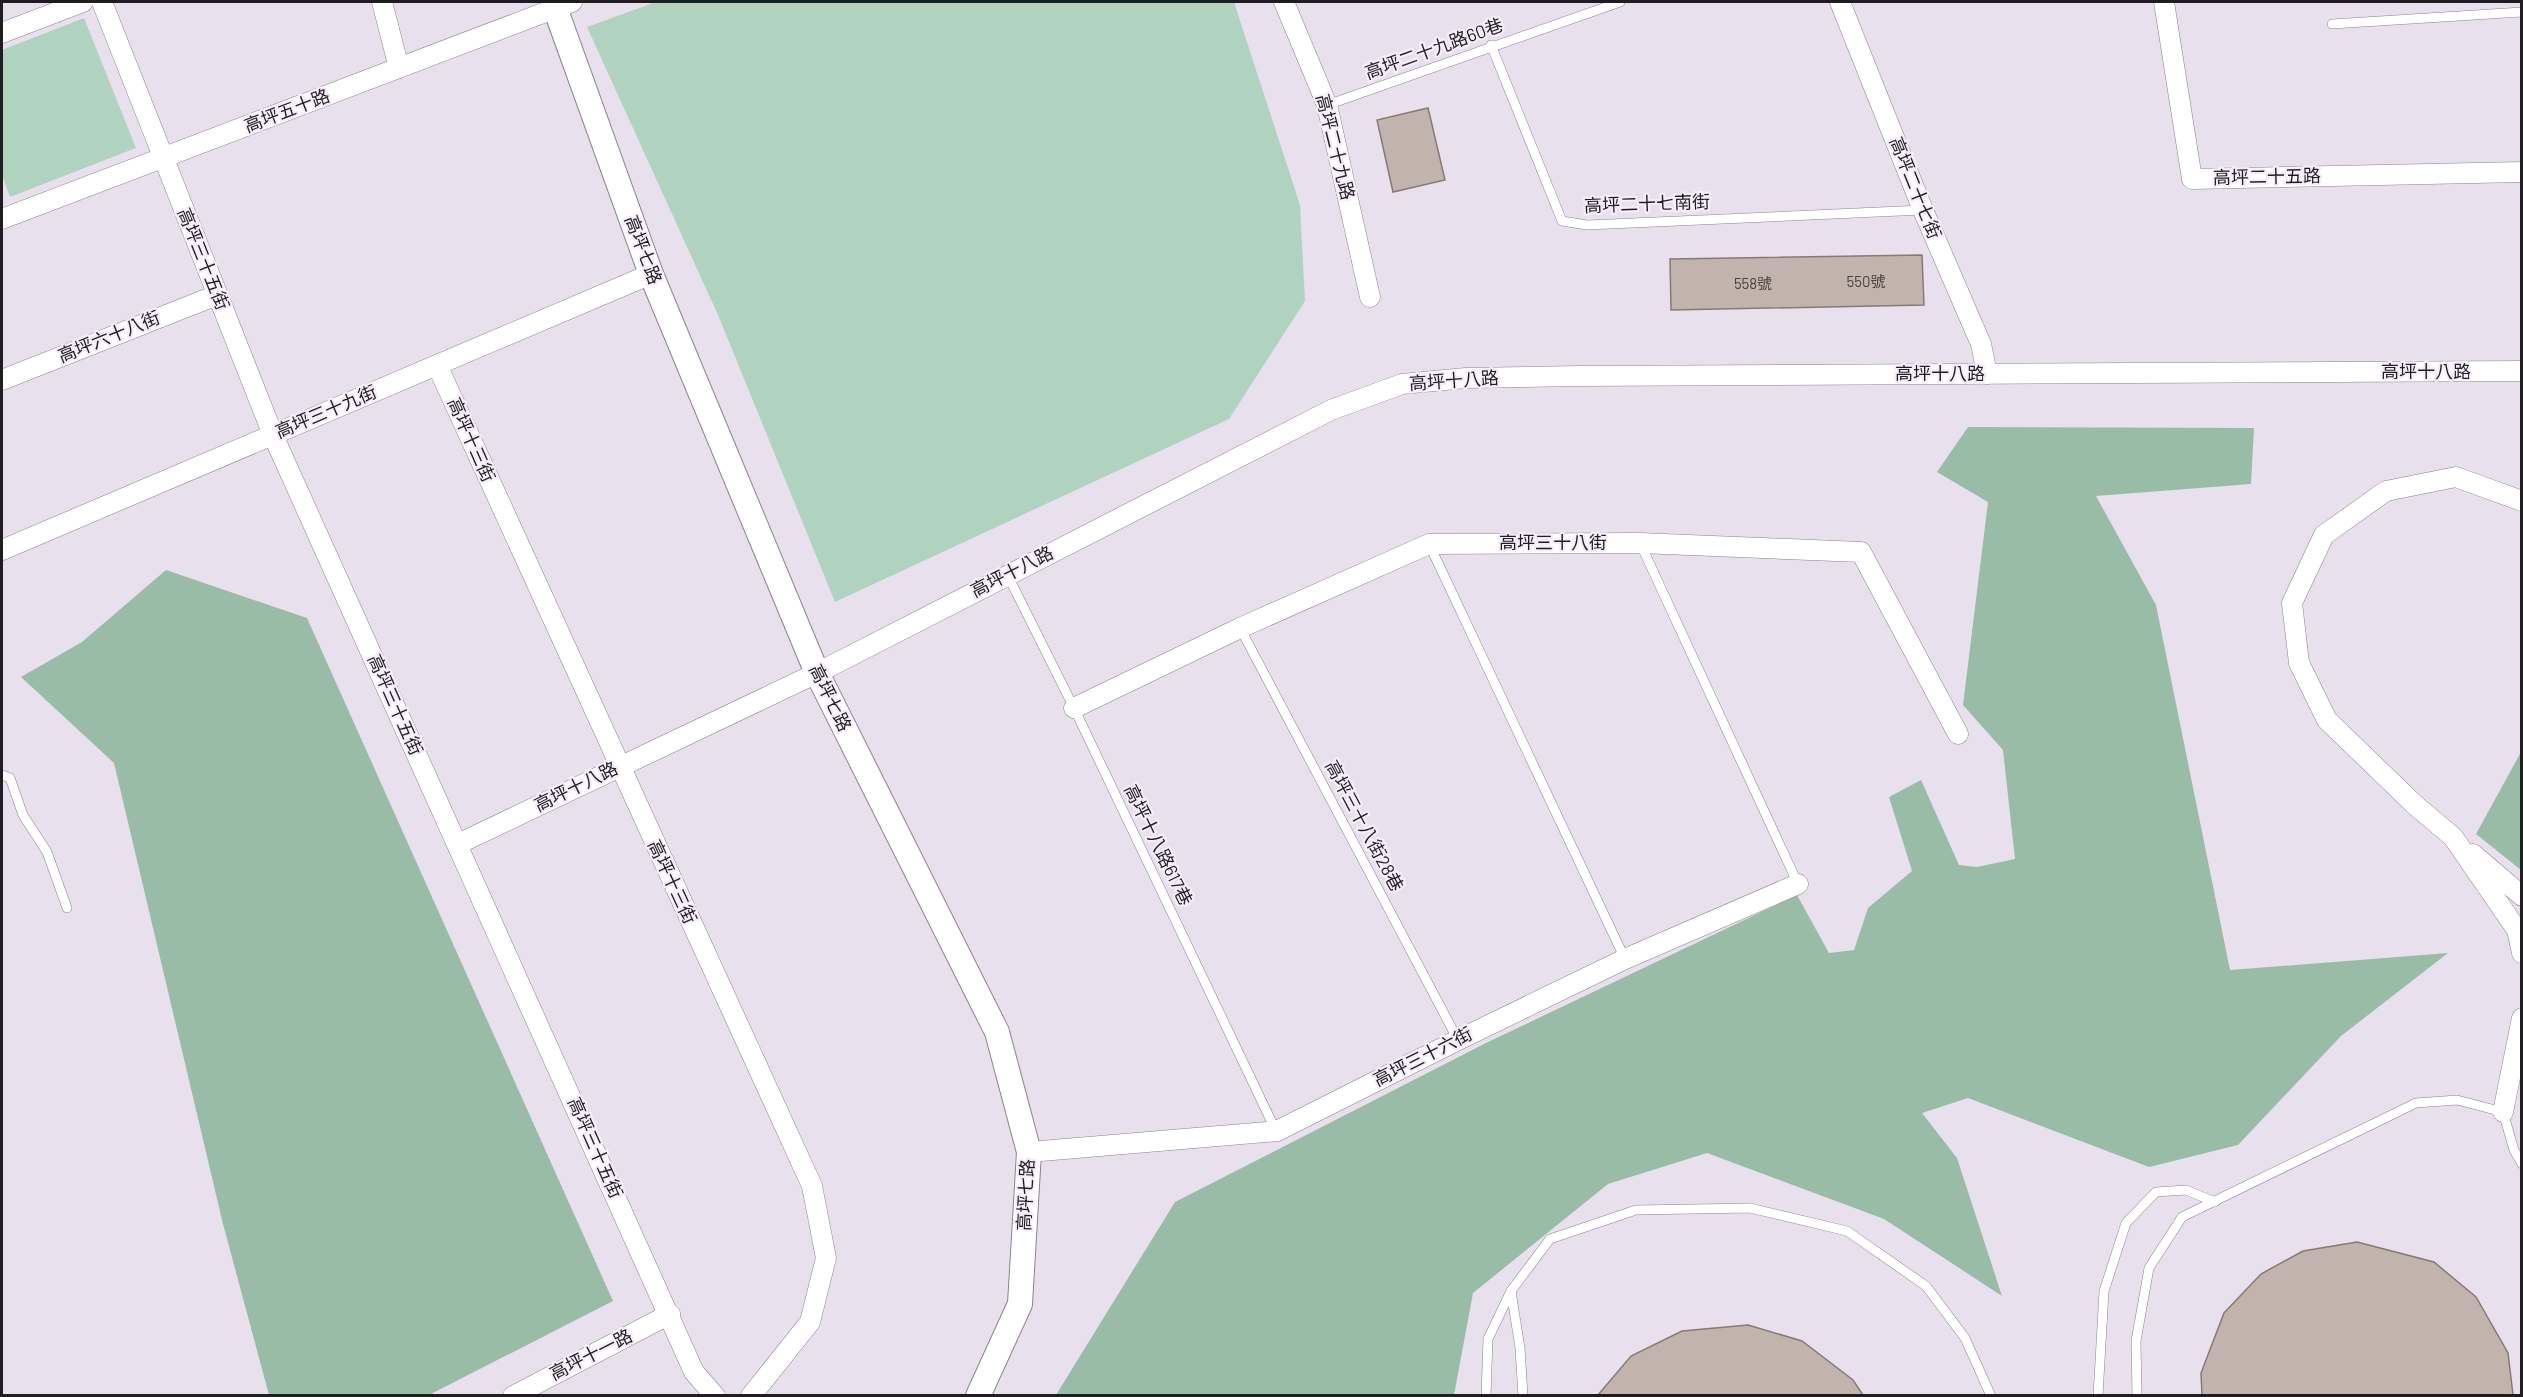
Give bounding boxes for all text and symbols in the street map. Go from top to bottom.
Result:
street label: 高坪二十九路60巷 [1362,13,1506,83]
street label: 高坪五十路 [241,84,333,136]
street label: 高坪二十九路 [1312,92,1360,202]
street label: 高坪二十七街 [1885,133,1946,242]
street label: 高坪二十五路 [2213,164,2321,188]
street label: 高坪二十七南街 [1584,190,1710,216]
street label: 高坪三十五街 [173,204,234,313]
street label: 高坪七路 [621,212,667,287]
house number: 550號 [1847,272,1885,290]
house number: 558號 [1734,274,1772,292]
street label: 高坪六十八街 [54,306,163,367]
street label: 高坪十八路 [2381,360,2471,382]
street label: 高坪十八路 [1895,362,1985,384]
street label: 高坪十八路 [1408,366,1500,394]
street label: 高坪三十九街 [272,380,380,442]
street label: 高坪十三街 [444,394,500,485]
street label: 高坪三十八街 [1499,531,1607,553]
street label: 高坪十八路 [966,541,1057,601]
street label: 高坪三十五街 [364,651,428,758]
street label: 高坪七路 [805,660,857,735]
street label: 高坪十八路 [530,756,621,816]
street label: 高坪三十八街28巷 [1321,756,1409,895]
street label: 高坪十八路617巷 [1120,781,1198,909]
street label: 高坪十三街 [644,836,702,927]
street label: 高坪三十六街 [1369,1022,1476,1090]
street label: 高坪三十五街 [564,1094,628,1201]
street label: 高坪七路 [1012,1158,1038,1231]
street label: 高坪十一路 [545,1324,636,1384]

